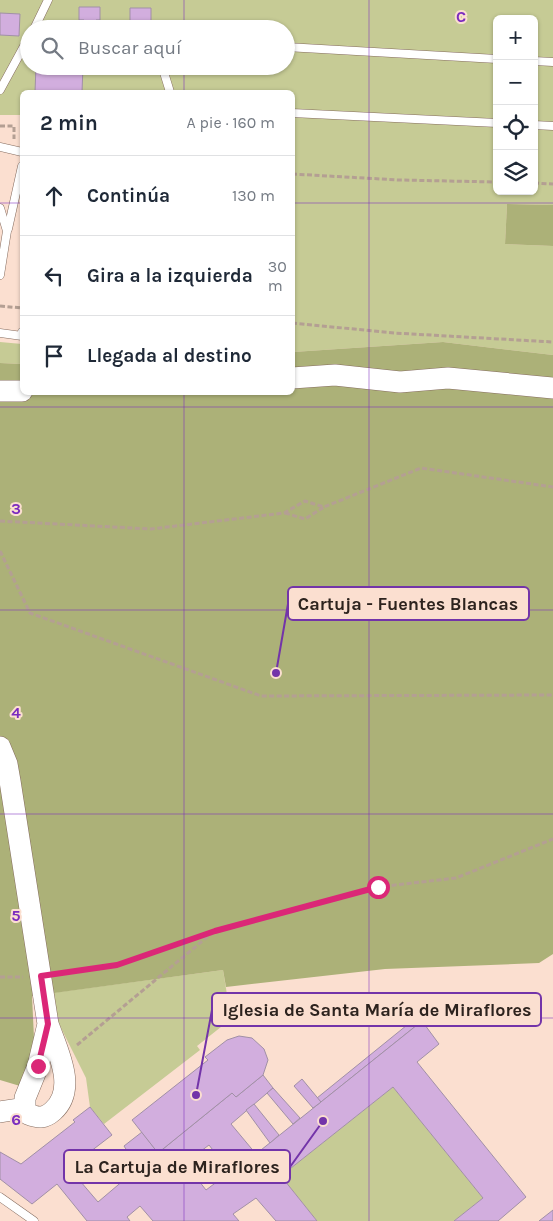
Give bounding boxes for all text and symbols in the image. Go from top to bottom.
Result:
text: C [456,7,466,26]
map controls [493,15,538,195]
button: + [493,15,538,60]
search box [20,20,295,75]
icon: search [38,34,66,62]
text: Buscar aquí [78,37,182,59]
button: − [493,60,538,105]
button: locate [493,105,538,150]
text: 2 min [40,111,98,135]
text: A pie · 160 m [187,113,275,132]
button: layers [493,150,538,195]
icon: ahead [40,182,68,210]
text: Continúa [87,185,170,207]
text: 130 m [232,186,275,205]
text: 30 m [268,257,287,295]
icon: left [40,262,68,290]
text: Gira a la izquierda [87,265,253,287]
icon: arrive [40,342,68,370]
text: Llegada al destino [87,345,252,367]
text: 3 [11,499,21,518]
callout: Cartuja - Fuentes Blancas [288,587,529,620]
text: Cartuja - Fuentes Blancas [298,593,518,615]
text: 4 [11,703,21,722]
route start [367,876,390,899]
text: 5 [11,906,21,925]
callout: Iglesia de Santa María de Miraflores [212,993,541,1026]
text: Iglesia de Santa María de Miraflores [222,999,532,1021]
route end [27,1055,50,1078]
text: 6 [11,1110,21,1129]
callout: La Cartuja de Miraflores [64,1150,290,1183]
text: La Cartuja de Miraflores [74,1156,280,1178]

